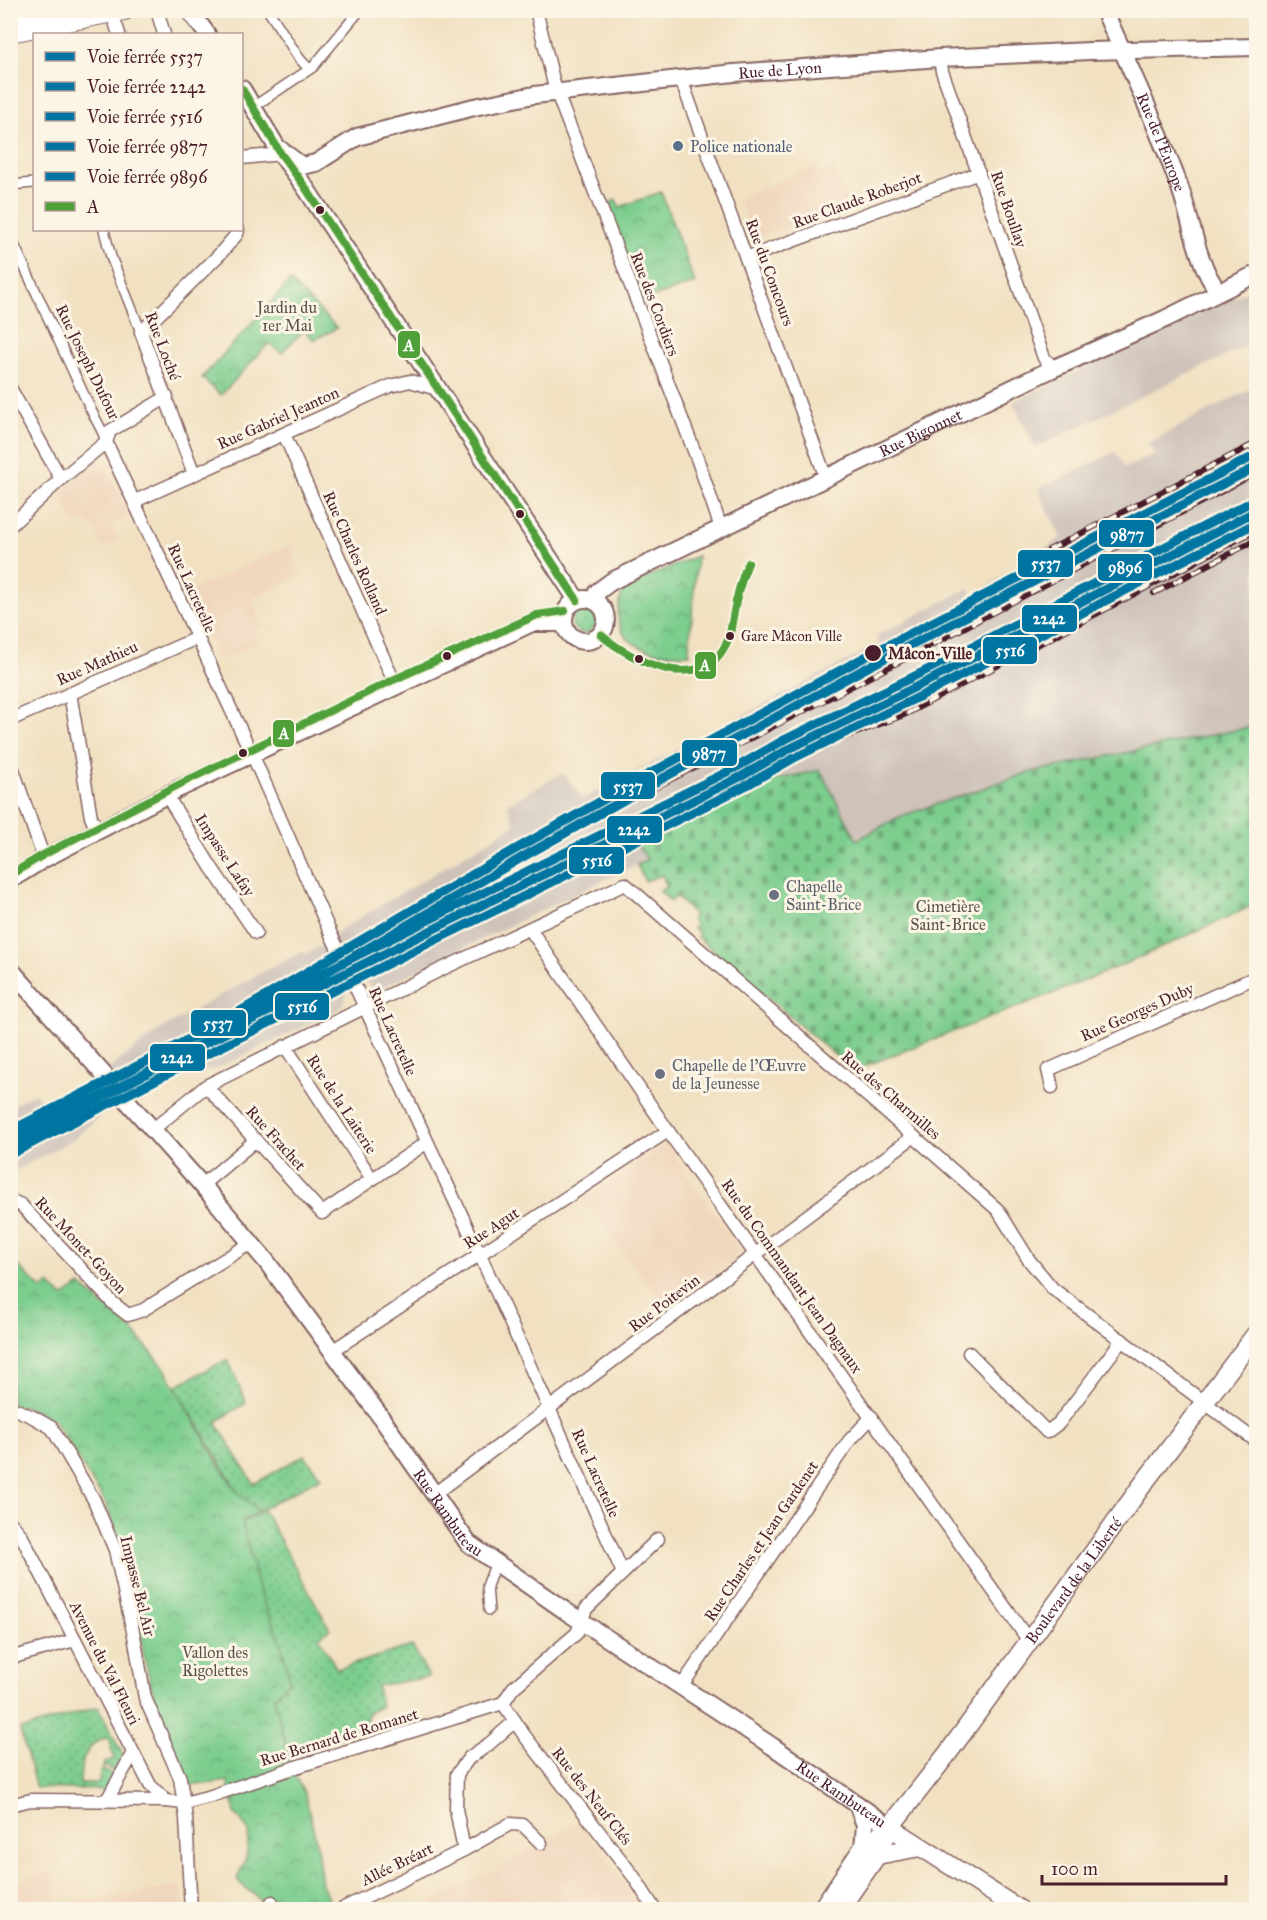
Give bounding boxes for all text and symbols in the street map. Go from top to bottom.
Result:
legend [33,33,243,231]
text: Voie ferrée 5537 [86,46,203,68]
street label: Rue de Lyon [737,57,823,82]
text: Voie ferrée 2242 [86,76,206,98]
street label: Rue de l'Europe [1133,90,1190,194]
text: Voie ferrée 5516 [86,106,203,128]
text: Voie ferrée 9877 [86,136,208,158]
place label: Police nationale [690,137,793,156]
marker: Police nationale [671,139,685,153]
text: Voie ferrée 9896 [86,166,208,188]
street label: Rue Claude Roberjot [790,168,924,232]
street label: Rue Boullay [987,168,1031,250]
text: A [86,196,99,218]
unlabelled marker [314,204,326,216]
street label: Rue du Concours [742,216,798,328]
street label: Rue des Cordiers [626,249,684,359]
park label: Jardin du 1er Mai [255,298,317,335]
street label: Rue Joseph Dufour [51,301,124,423]
street label: Rue Loché [141,309,185,383]
line badge: A [397,330,421,359]
text: A [403,336,415,355]
street label: Rue Gabriel Jeanton [214,382,343,454]
street label: Rue Bigonnet [876,404,965,461]
street label: Rue Charles Rolland [319,488,391,618]
unlabelled marker [514,508,526,520]
line badge: 9877 [1098,519,1155,548]
text: 9877 [1110,525,1145,545]
street label: Rue Lacretelle [164,541,220,636]
line badge: 5537 [1017,549,1074,578]
line badge: 9896 [1097,553,1153,582]
text: 5537 [1031,554,1061,574]
text: 9896 [1108,558,1143,578]
line badge: 2242 [1021,604,1078,633]
text: 2242 [1033,609,1066,629]
place label: Gare Mâcon Ville [741,628,842,645]
marker: Gare Mâcon Ville [724,630,736,642]
street label: Rue Mathieu [53,636,141,689]
line badge: 5516 [982,636,1038,665]
text: 5516 [995,641,1025,660]
marker: Mâcon-Ville [863,643,883,663]
place label: Mâcon-Ville [888,644,973,663]
unlabelled marker [441,650,453,662]
line badge: A [694,651,717,680]
unlabelled marker [633,653,645,665]
text: A [699,656,711,675]
line badge: A [272,719,295,748]
text: A [278,724,290,743]
line badge: 9877 [681,739,738,767]
text: 9877 [692,744,727,764]
unlabelled marker [237,747,249,759]
line badge: 5537 [600,771,656,800]
text: 5537 [613,777,643,797]
street label: Impasse Lafay [191,810,259,900]
line badge: 2242 [606,815,663,844]
text: 2242 [618,820,651,840]
line badge: 5516 [568,846,625,875]
text: 5516 [582,851,612,870]
place label: Chapelle Saint-Brice [786,877,862,914]
marker: Chapelle Saint-Brice [767,888,781,902]
park label: Cimetière Saint-Brice [910,897,986,934]
street label: Rue Georges Duby [1077,978,1197,1046]
street label: Rue Lacretelle [365,984,421,1079]
line badge: 5516 [274,992,330,1021]
text: 5516 [287,997,317,1016]
line badge: 5537 [190,1009,247,1037]
text: 5537 [203,1014,233,1034]
line badge: 2242 [149,1043,206,1072]
street label: Rue des Charmilles [838,1047,945,1143]
text: 2242 [161,1048,194,1068]
street label: Rue de la Laiterie [303,1051,381,1158]
place label: Chapelle de l'Œuvre de la Jeunesse [672,1056,807,1094]
marker: Chapelle de l'Œuvre de la Jeunesse [653,1067,667,1081]
street label: Rue Frachet [242,1102,310,1175]
street label: Rue du Commandant Jean Dagnaux [717,1175,867,1378]
street label: Rue Monet-Goyon [31,1193,131,1298]
street label: Rue Agut [460,1203,523,1254]
street label: Rue Poitevin [625,1270,704,1336]
street label: Rue Lacretelle [568,1426,624,1521]
street label: Rue Charles et Jean Gardenet [700,1457,823,1626]
street label: Rue Rambuteau [410,1465,487,1560]
street label: Boulevard de la Liberté [1021,1513,1126,1647]
street label: Impasse Bel Air [116,1534,160,1638]
street label: Avenue du Val Fleuri [65,1597,145,1729]
park label: Vallon des Rigolettes [181,1643,248,1681]
street label: Rue Bernard de Romanet [258,1704,421,1770]
street label: Rue des Neuf Clés [548,1743,636,1849]
street label: Rue Rambuteau [793,1756,890,1831]
street label: Allée Bréart [357,1838,436,1890]
scale bar [1042,1848,1226,1886]
text: 100 m [1051,1858,1098,1880]

